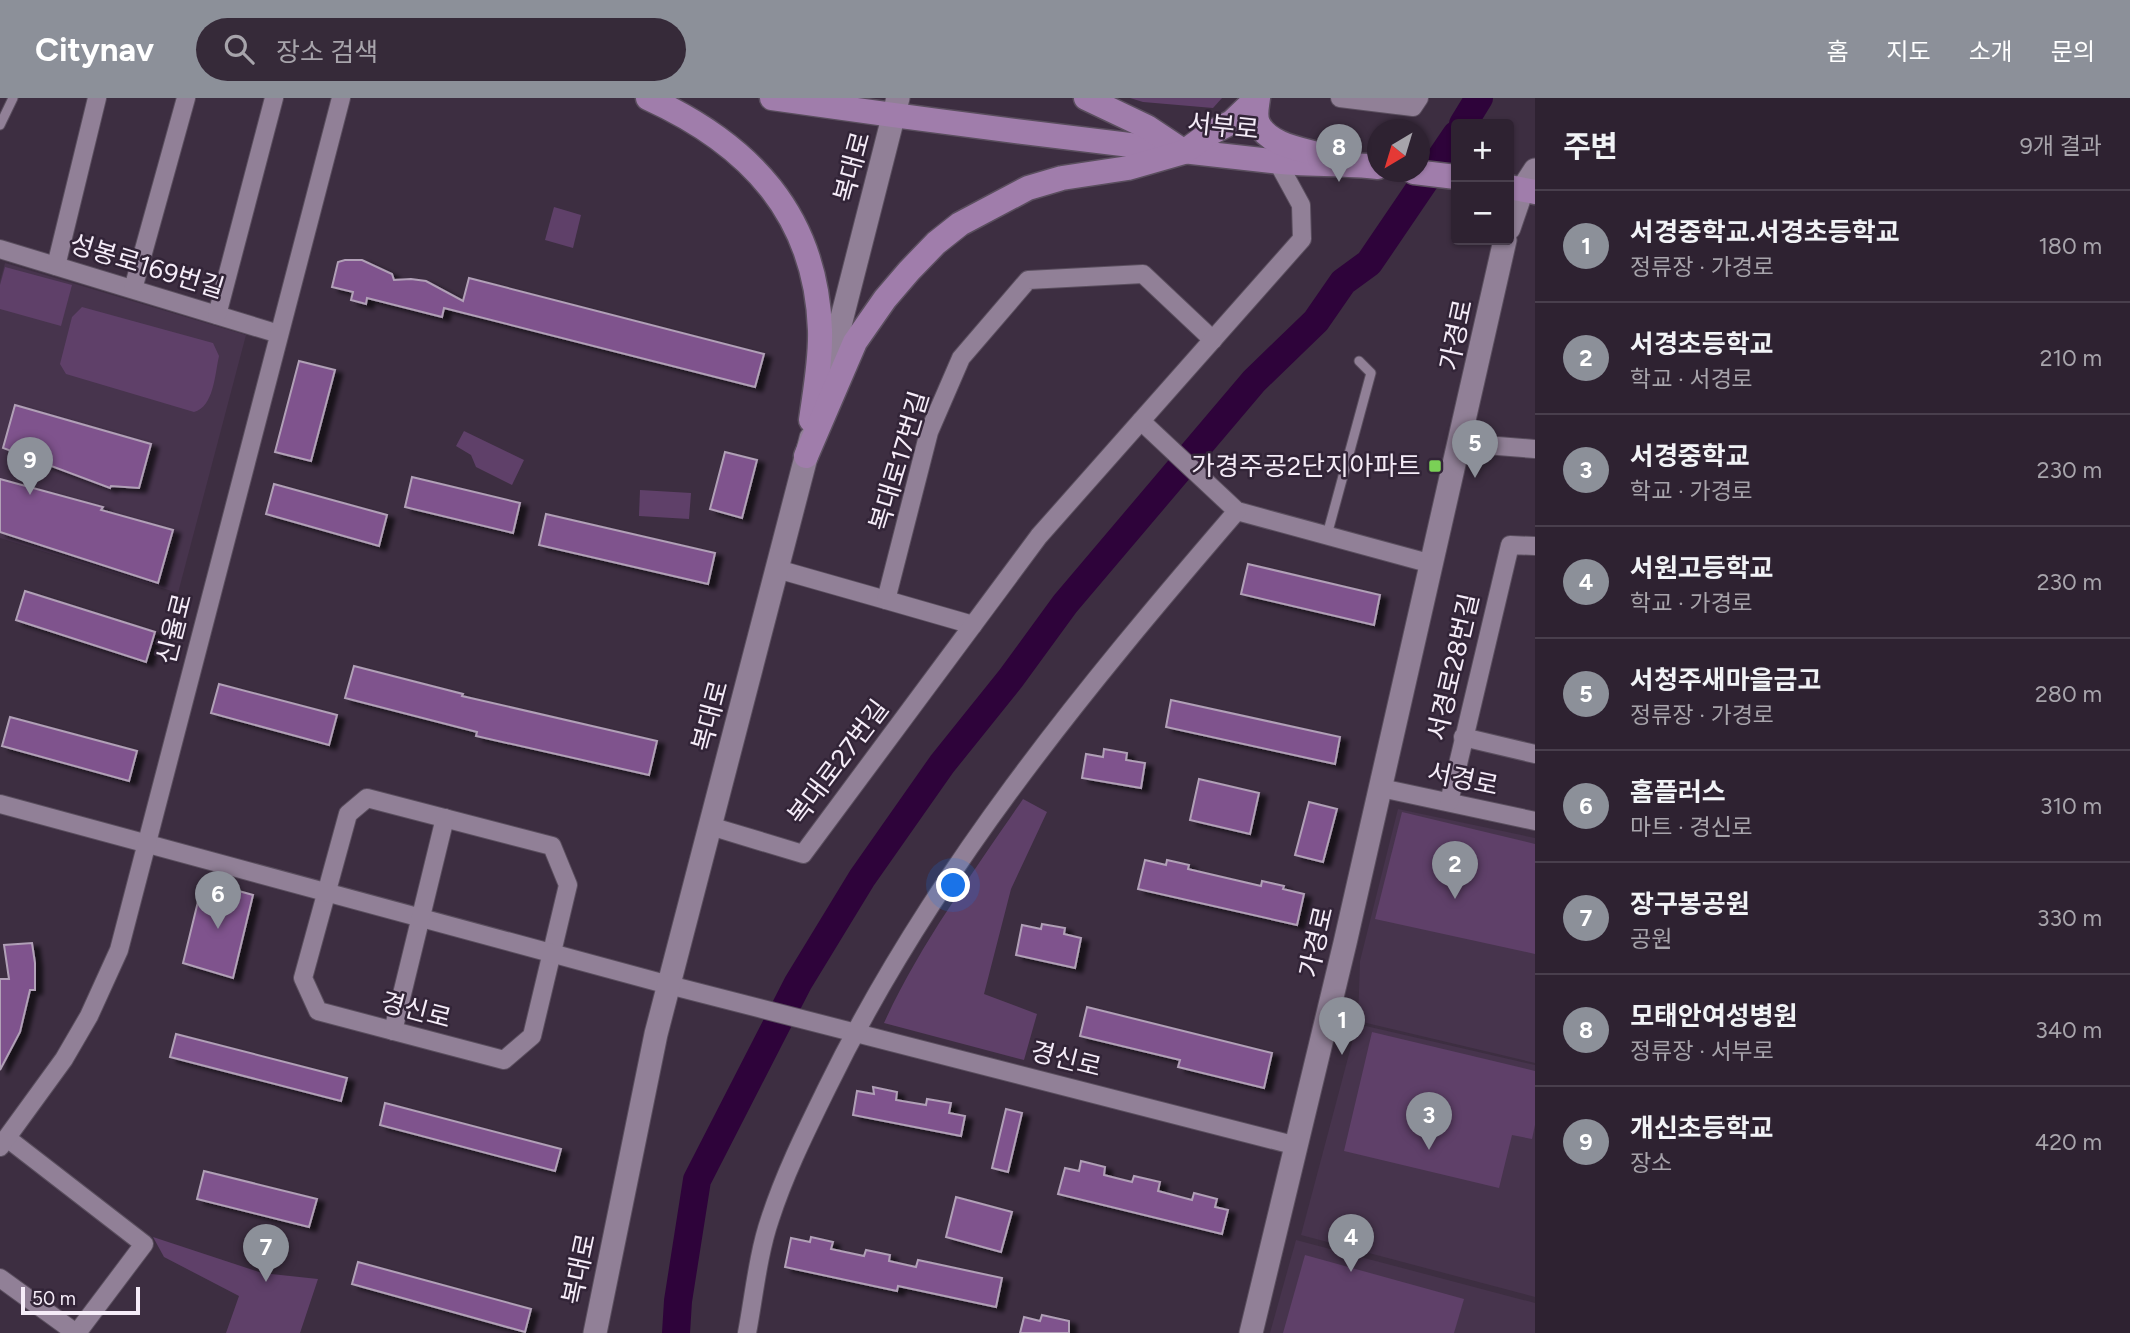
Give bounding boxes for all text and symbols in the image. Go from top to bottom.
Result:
search box [196,18,686,81]
text: Citynav [35,30,154,69]
icon: search [220,30,258,68]
text: 장소 검색 [276,36,378,68]
text: 홈 [1826,37,1848,66]
text: 지도 [1886,37,1931,66]
text: 소개 [1969,37,2013,66]
text: 문의 [2051,37,2095,66]
street label: 서부로 [1186,106,1260,146]
north arrow [1367,119,1430,182]
map controls [1451,119,1514,245]
button: + [1451,119,1514,182]
pin: 8 [1316,124,1362,182]
street label: 복대로 [827,128,877,206]
text: 주변 [1563,128,1618,165]
text: 9개 결과 [2020,132,2102,160]
button: − [1451,182,1514,245]
text: 서경중학교.서경초등학교 [1630,216,1900,248]
street label: 성봉로169번길 [66,227,228,305]
text: 1 [1581,232,1591,260]
text: 180 m [2038,232,2102,260]
text: 정류장 · 가경로 [1630,253,1774,281]
street label: 가경로 [1433,297,1479,373]
text: 서경초등학교 [1630,328,1774,360]
text: 2 [1579,344,1593,372]
text: 210 m [2040,344,2102,372]
text: 학교 · 서경로 [1630,365,1753,393]
street label: 복대로17번길 [863,387,935,535]
pin: 5 [1452,420,1498,478]
pin: 9 [7,437,53,495]
text: 서경중학교 [1630,440,1750,472]
place label: 가경주공2단지아파트 [1191,450,1421,482]
text: 3 [1580,456,1592,484]
text: 230 m [2037,456,2102,484]
marker: 가경주공2단지아파트 [1427,458,1443,474]
text: 학교 · 가경로 [1630,477,1753,505]
text: 서원고등학교 [1630,552,1774,584]
text: 4 [1579,568,1593,596]
text: 230 m [2037,568,2102,596]
text: 학교 · 가경로 [1630,589,1753,617]
street label: 신율로 [150,590,198,668]
street label: 서경로28번길 [1421,590,1485,744]
text: 서청주새마을금고 [1630,664,1821,696]
street label: 복대로 [685,677,735,755]
text: 5 [1579,680,1593,708]
text: 280 m [2035,680,2102,708]
street label: 복대로27번길 [781,693,895,831]
text: 정류장 · 가경로 [1630,701,1774,729]
street label: 서경로 [1425,756,1501,802]
text: 홈플러스 [1630,776,1726,808]
text: 6 [1579,792,1593,820]
text: 310 m [2040,792,2102,820]
text: 마트 · 경신로 [1630,813,1753,841]
pin: 2 [1432,841,1478,899]
your location [936,868,970,902]
pin: 6 [195,871,241,929]
text: 장구봉공원 [1630,888,1750,920]
street label: 가경로 [1292,903,1340,981]
text: 7 [1580,904,1592,932]
text: 330 m [2037,904,2102,932]
text: 공원 [1630,925,1672,953]
street label: 경신로 [377,985,455,1035]
pin: 1 [1319,997,1365,1055]
text: 모태안여성병원 [1630,1000,1797,1032]
text: 8 [1579,1016,1593,1044]
text: 340 m [2035,1016,2102,1044]
street label: 경신로 [1027,1035,1105,1083]
text: 정류장 · 서부로 [1630,1037,1774,1065]
pin: 3 [1406,1092,1452,1150]
text: 개신초등학교 [1630,1112,1774,1144]
text: 9 [1579,1128,1593,1156]
text: 420 m [2035,1128,2102,1156]
text: 장소 [1630,1149,1672,1177]
pin: 4 [1328,1214,1374,1272]
pin: 7 [243,1224,289,1282]
street label: 복대로 [556,1231,602,1307]
scale bar [21,1284,140,1316]
text: 50 m [32,1287,76,1310]

